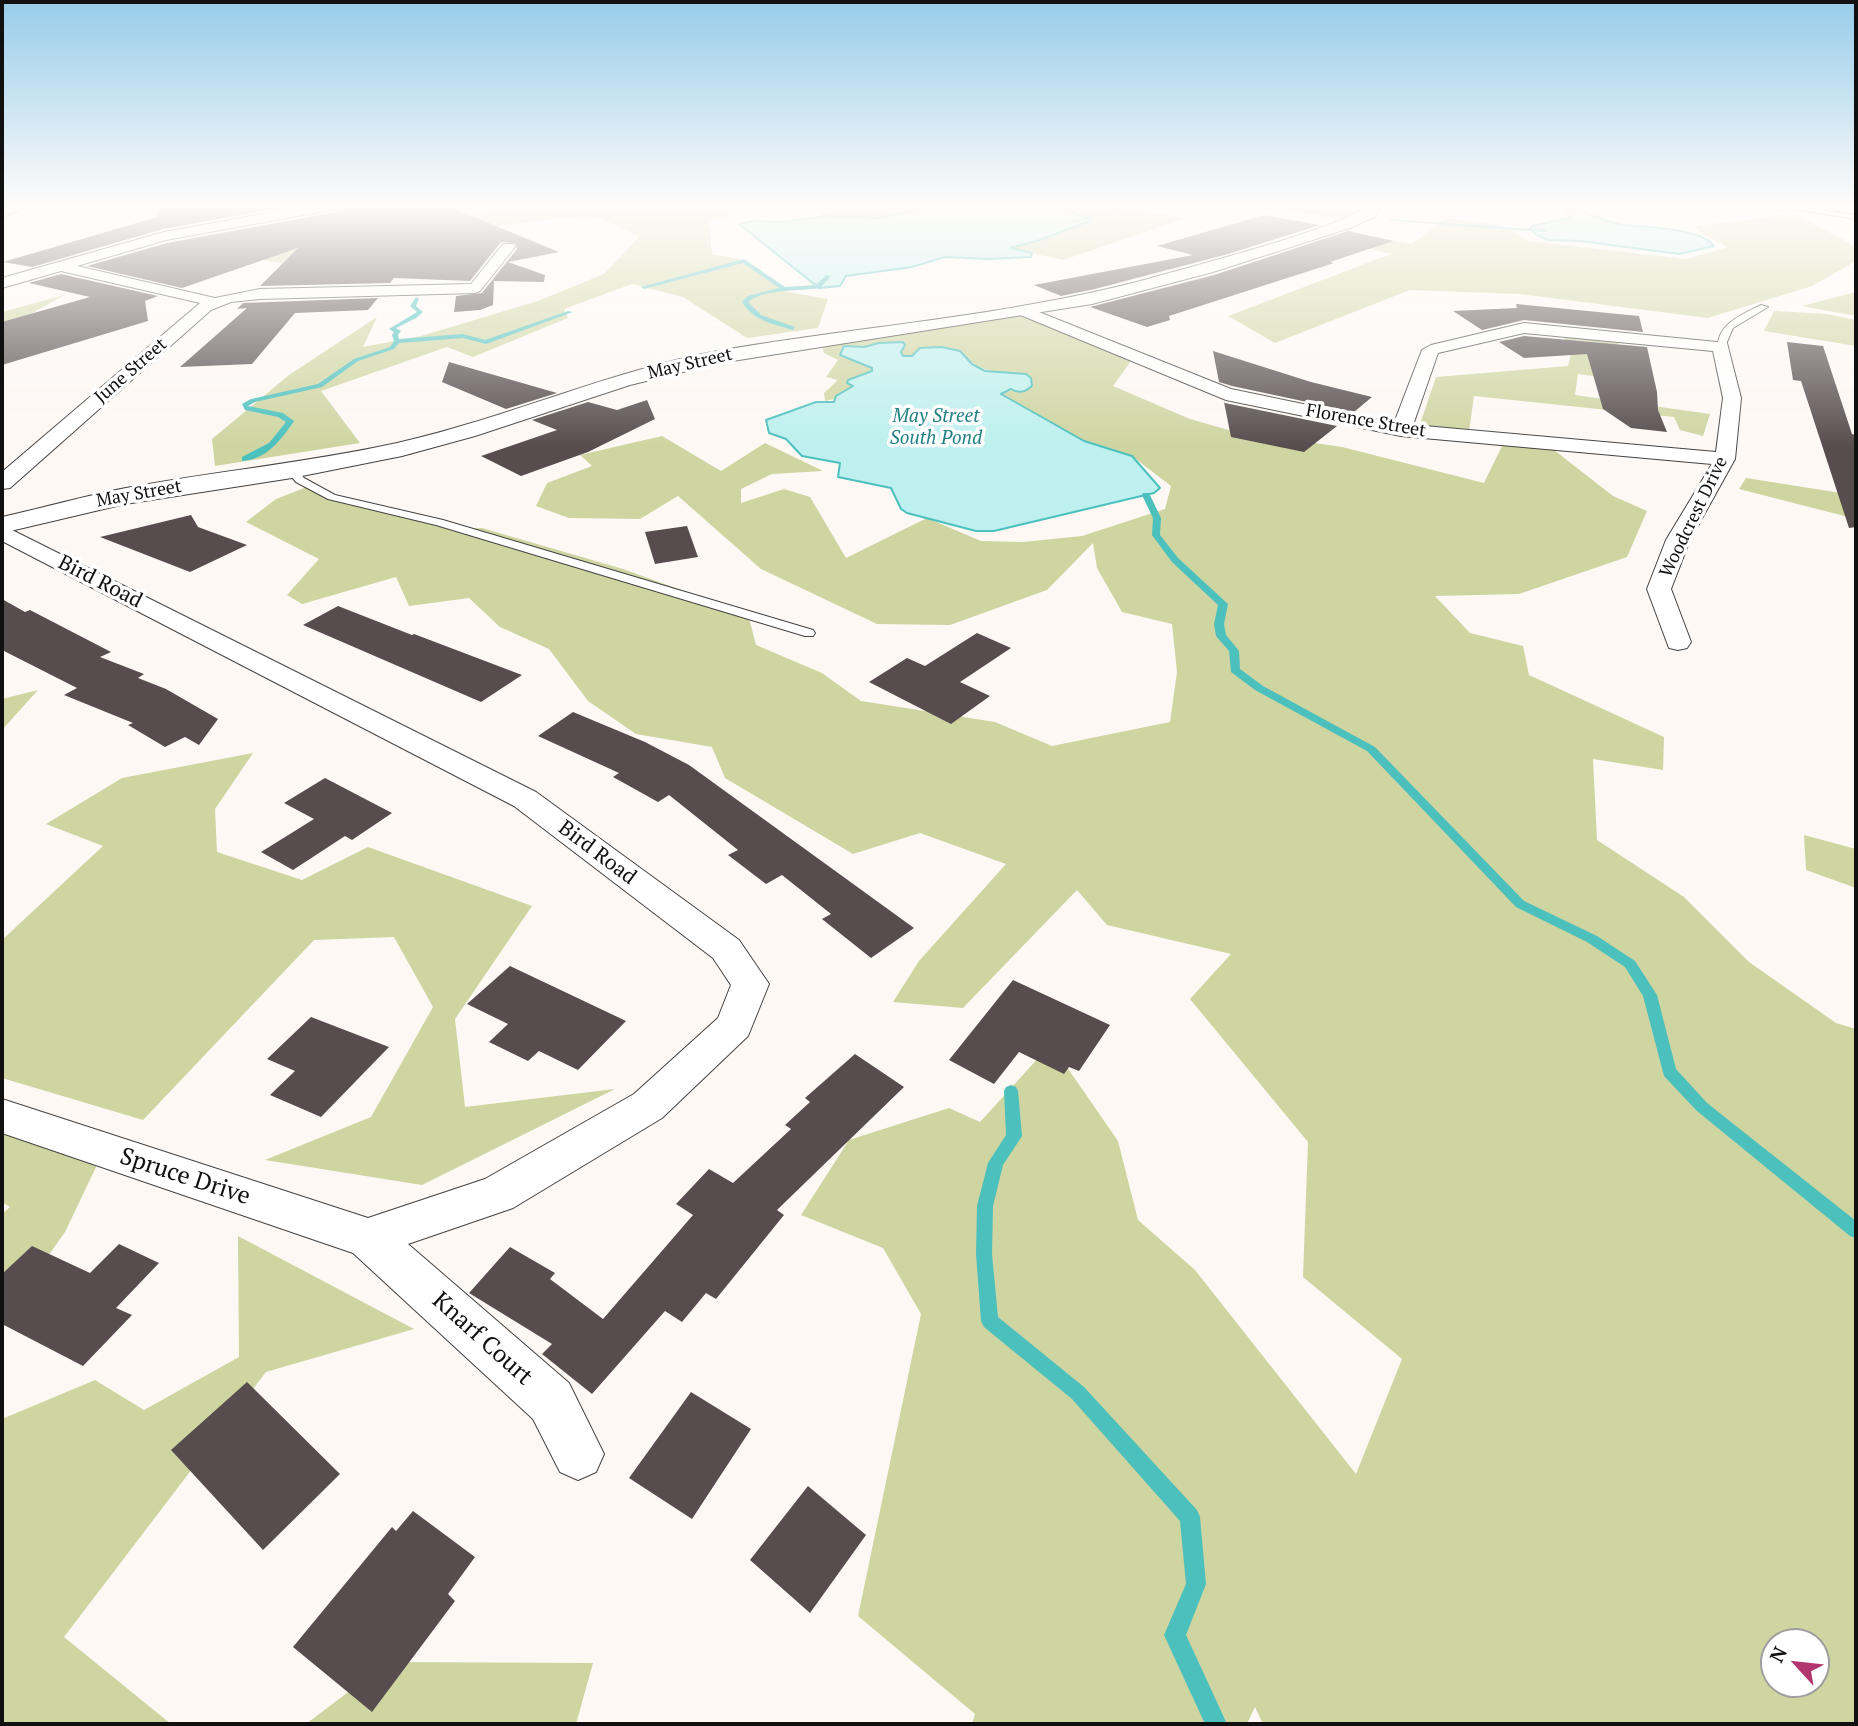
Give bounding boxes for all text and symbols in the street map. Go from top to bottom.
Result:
street label: June Street [90,334,172,408]
street label: May Street [646,344,734,384]
street label: Florence Street [1304,400,1428,442]
water label: May Street South Pond [890,406,982,450]
street label: Woodcrest Drive [1655,453,1733,581]
street label: May Street [95,476,183,512]
street label: Bird Road [54,550,146,614]
street label: Bird Road [553,816,641,890]
street label: Spruce Drive [116,1142,254,1212]
street label: Knarf Court [426,1286,538,1392]
north arrow [1760,1628,1830,1698]
text: N [1763,1642,1792,1666]

